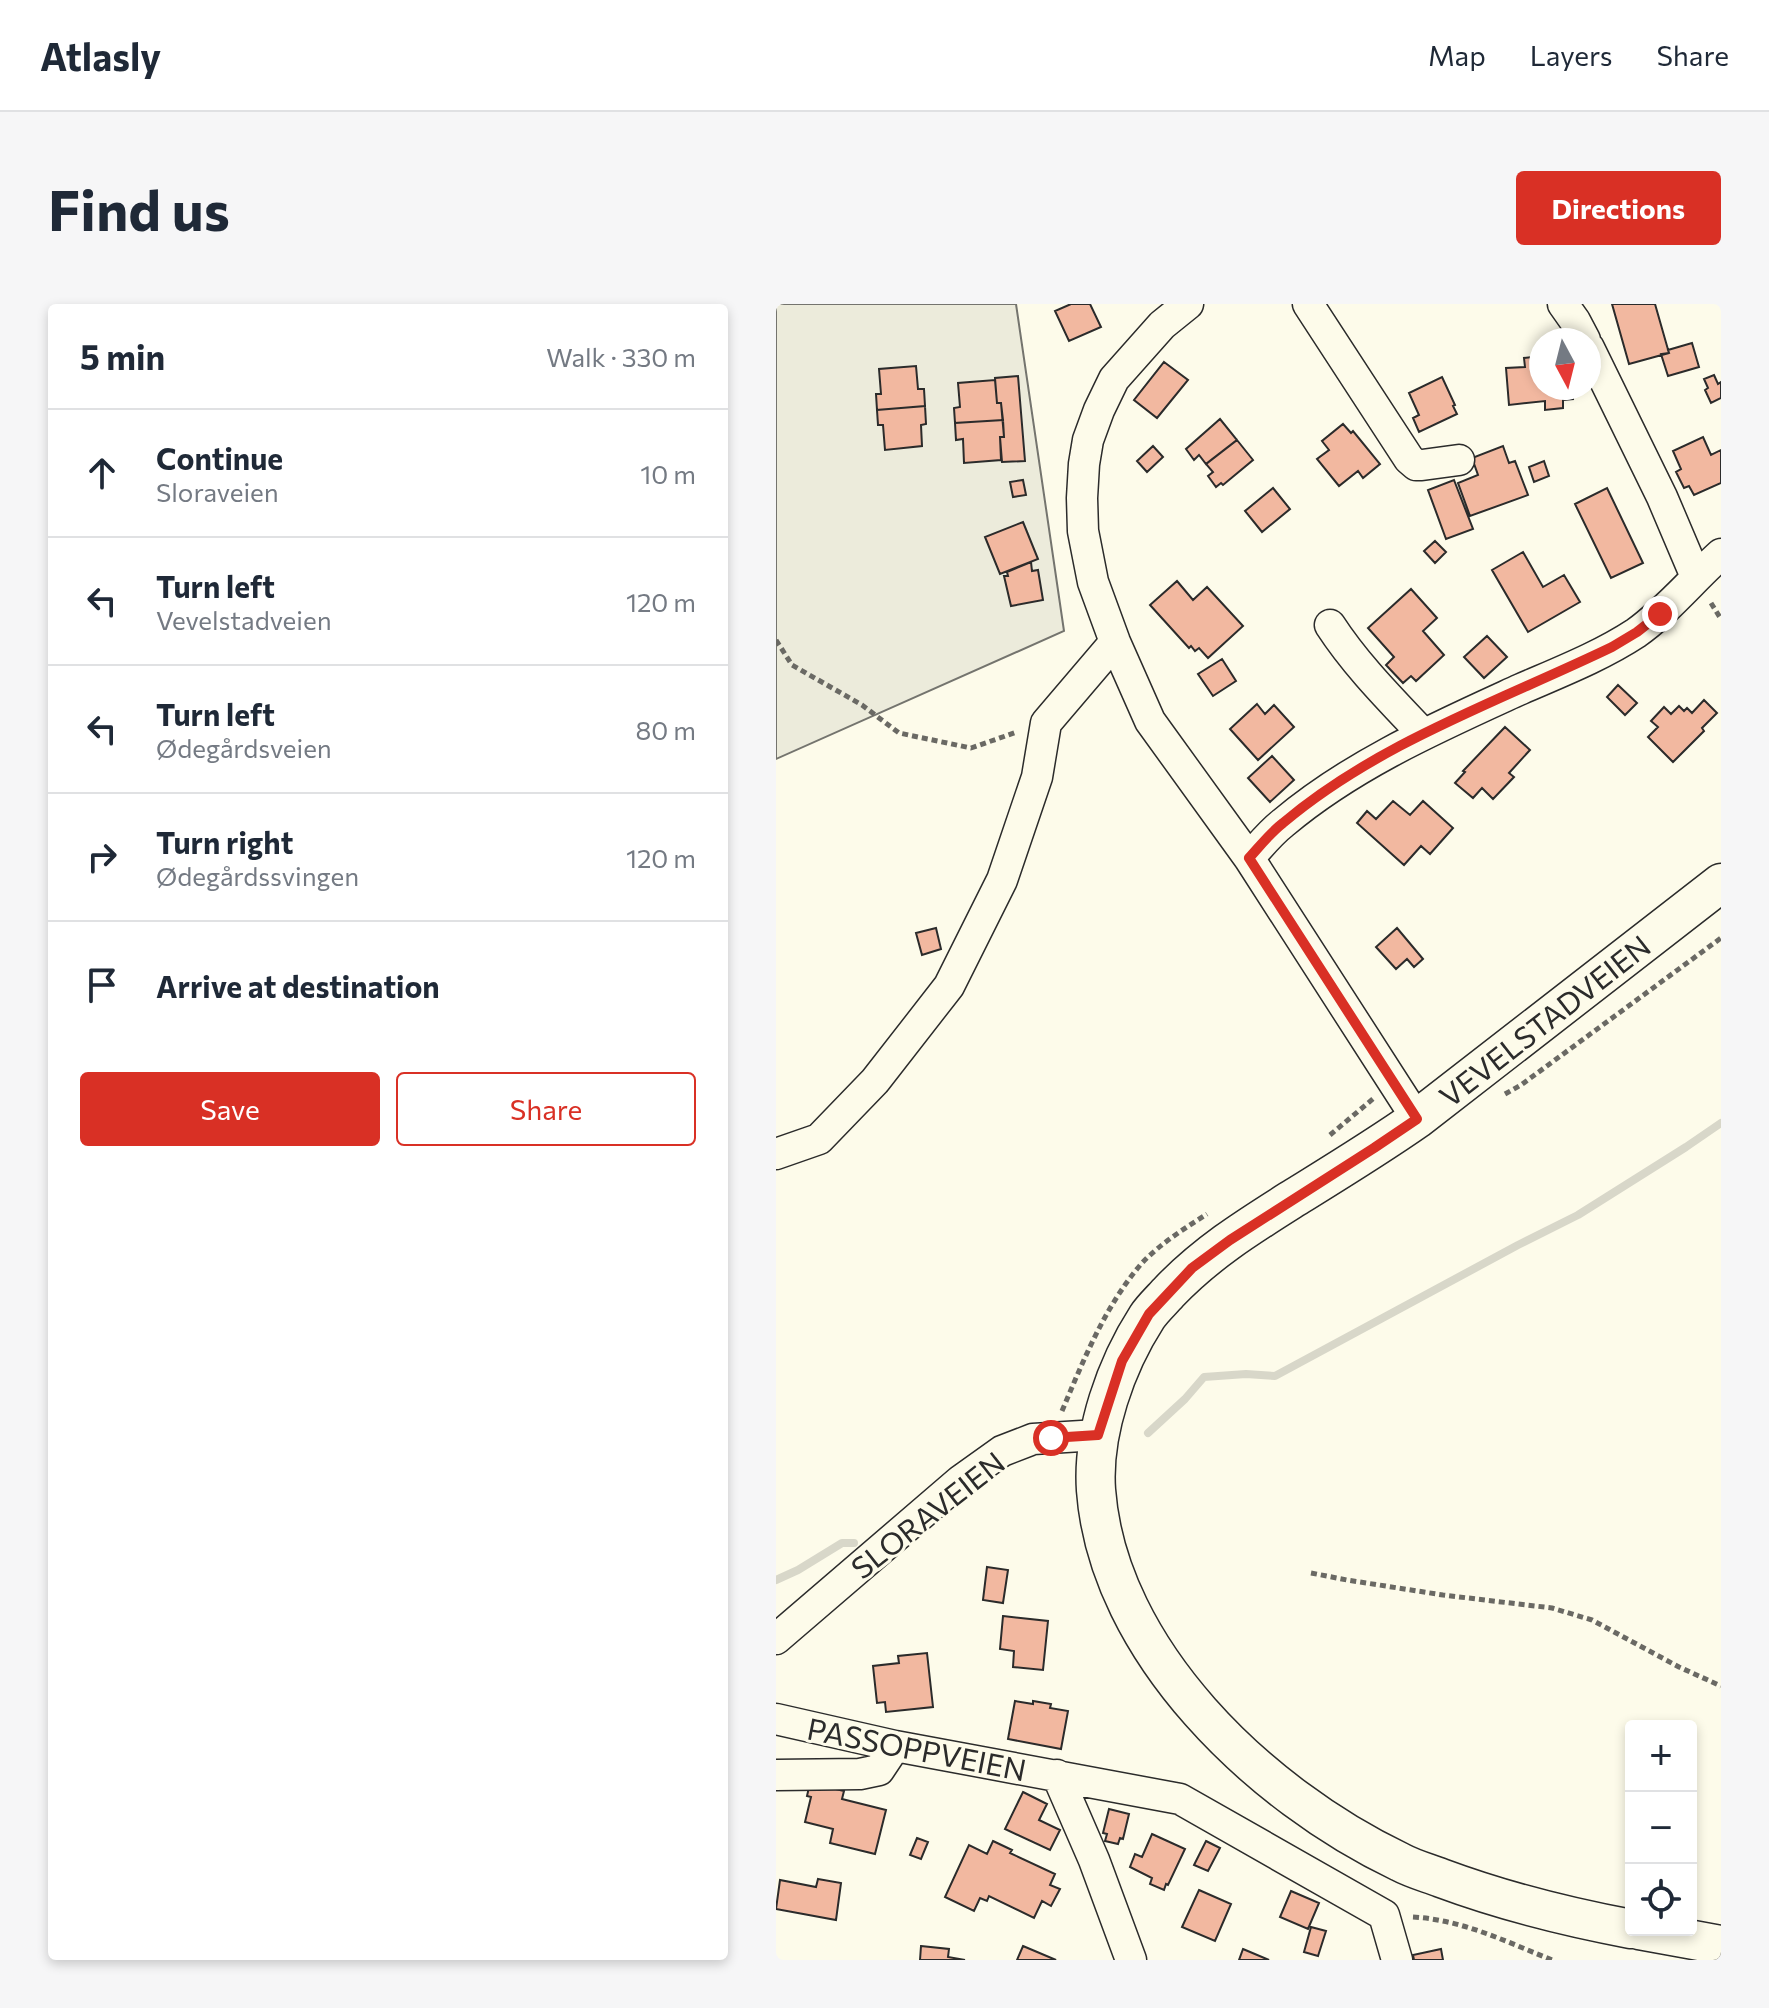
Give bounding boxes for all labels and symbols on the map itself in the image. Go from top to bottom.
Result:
north arrow [1529,328,1601,400]
route end [1642,596,1678,632]
street label: VEVELSTADVEIEN [1431,926,1657,1114]
route start [1033,1420,1069,1456]
street label: SLORAVEIEN [843,1443,1011,1585]
street label: PASSOPPVEIEN [804,1709,1030,1787]

